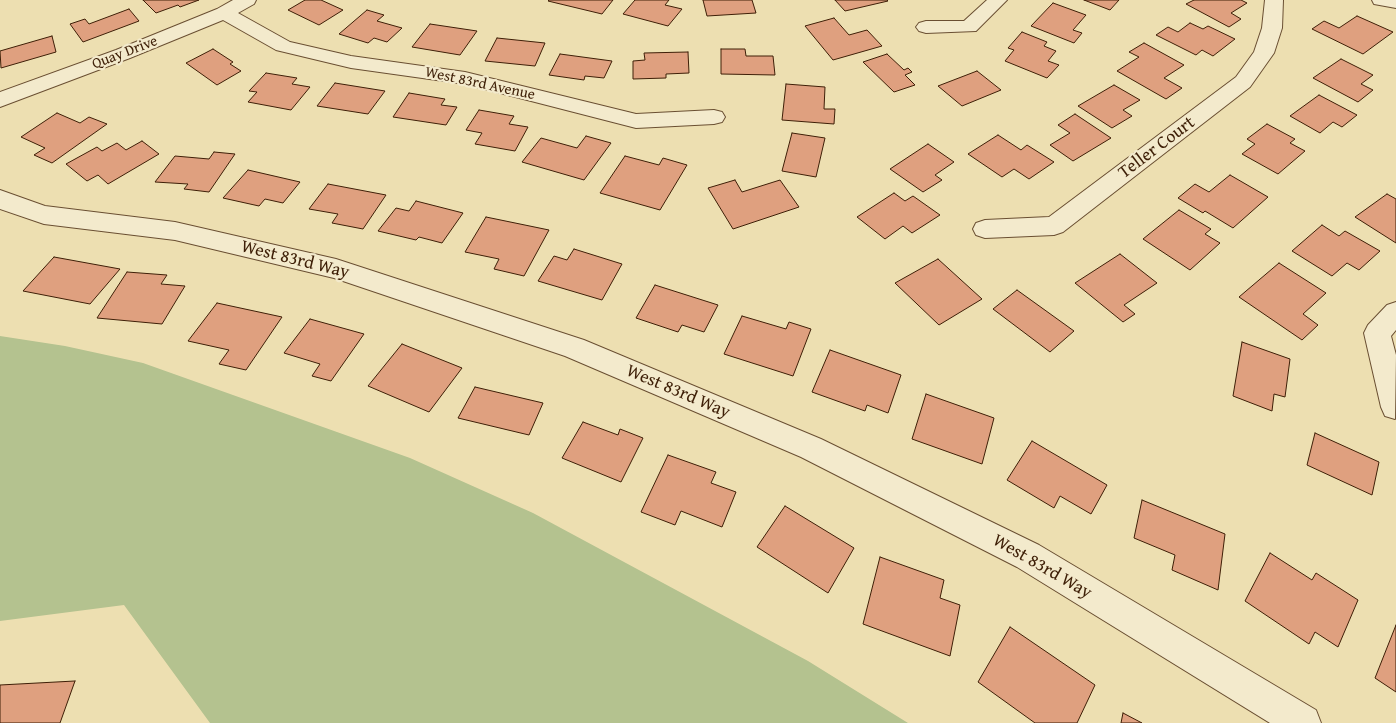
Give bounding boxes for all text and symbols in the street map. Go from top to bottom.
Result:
street label: Quay Drive [90,32,160,74]
street label: West 83rd Avenue [424,64,536,104]
street label: Teller Court [1114,112,1200,184]
street label: West 83rd Way [239,236,351,284]
street label: West 83rd Way [623,360,733,424]
street label: West 83rd Way [989,530,1095,604]

